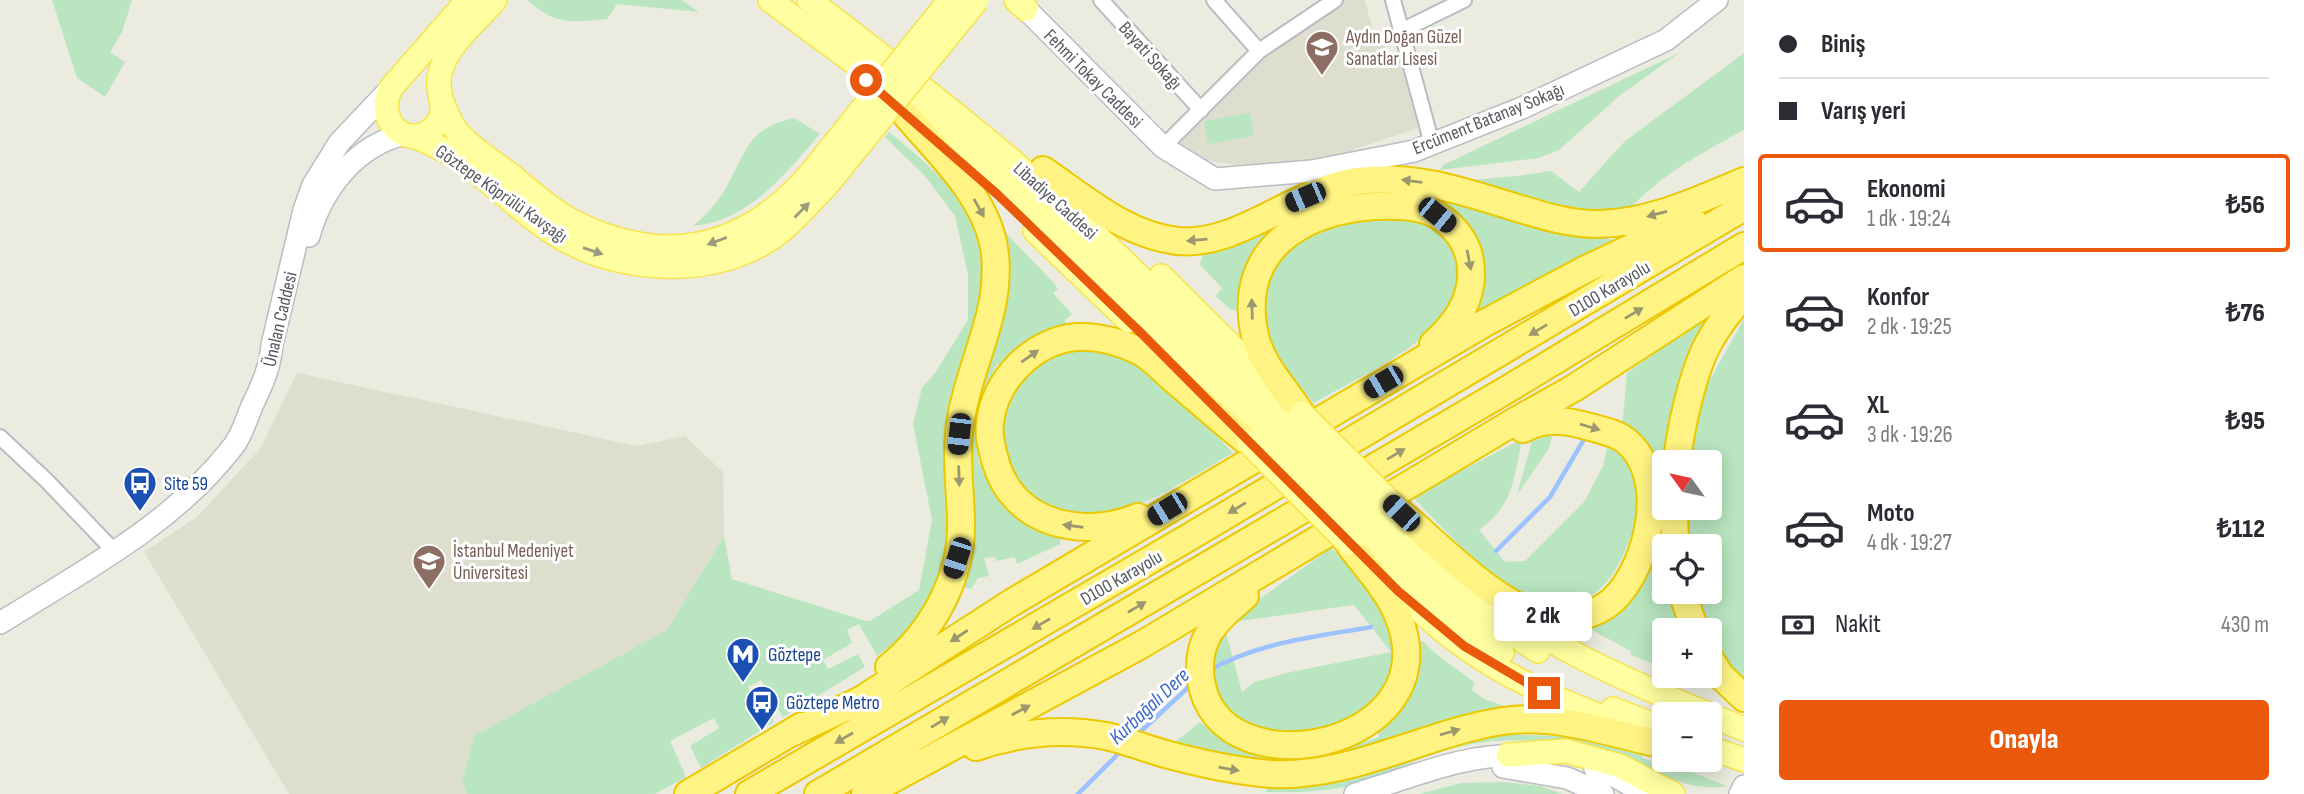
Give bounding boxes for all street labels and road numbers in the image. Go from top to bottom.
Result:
street label: Bayati Sokağı [1113,17,1187,95]
street label: Fehmi Tokay Caddesi [1039,25,1147,133]
street label: Ercüment Batanay Sokağı [1409,78,1568,160]
street label: Göztepe Köprülü Kavşağı [431,140,572,248]
street label: Libadiye Caddesi [1008,157,1102,245]
street label: D100 Karayolu [1565,256,1655,322]
street label: Ünalan Caddesi [258,270,303,369]
street label: D100 Karayolu [1077,546,1167,611]

